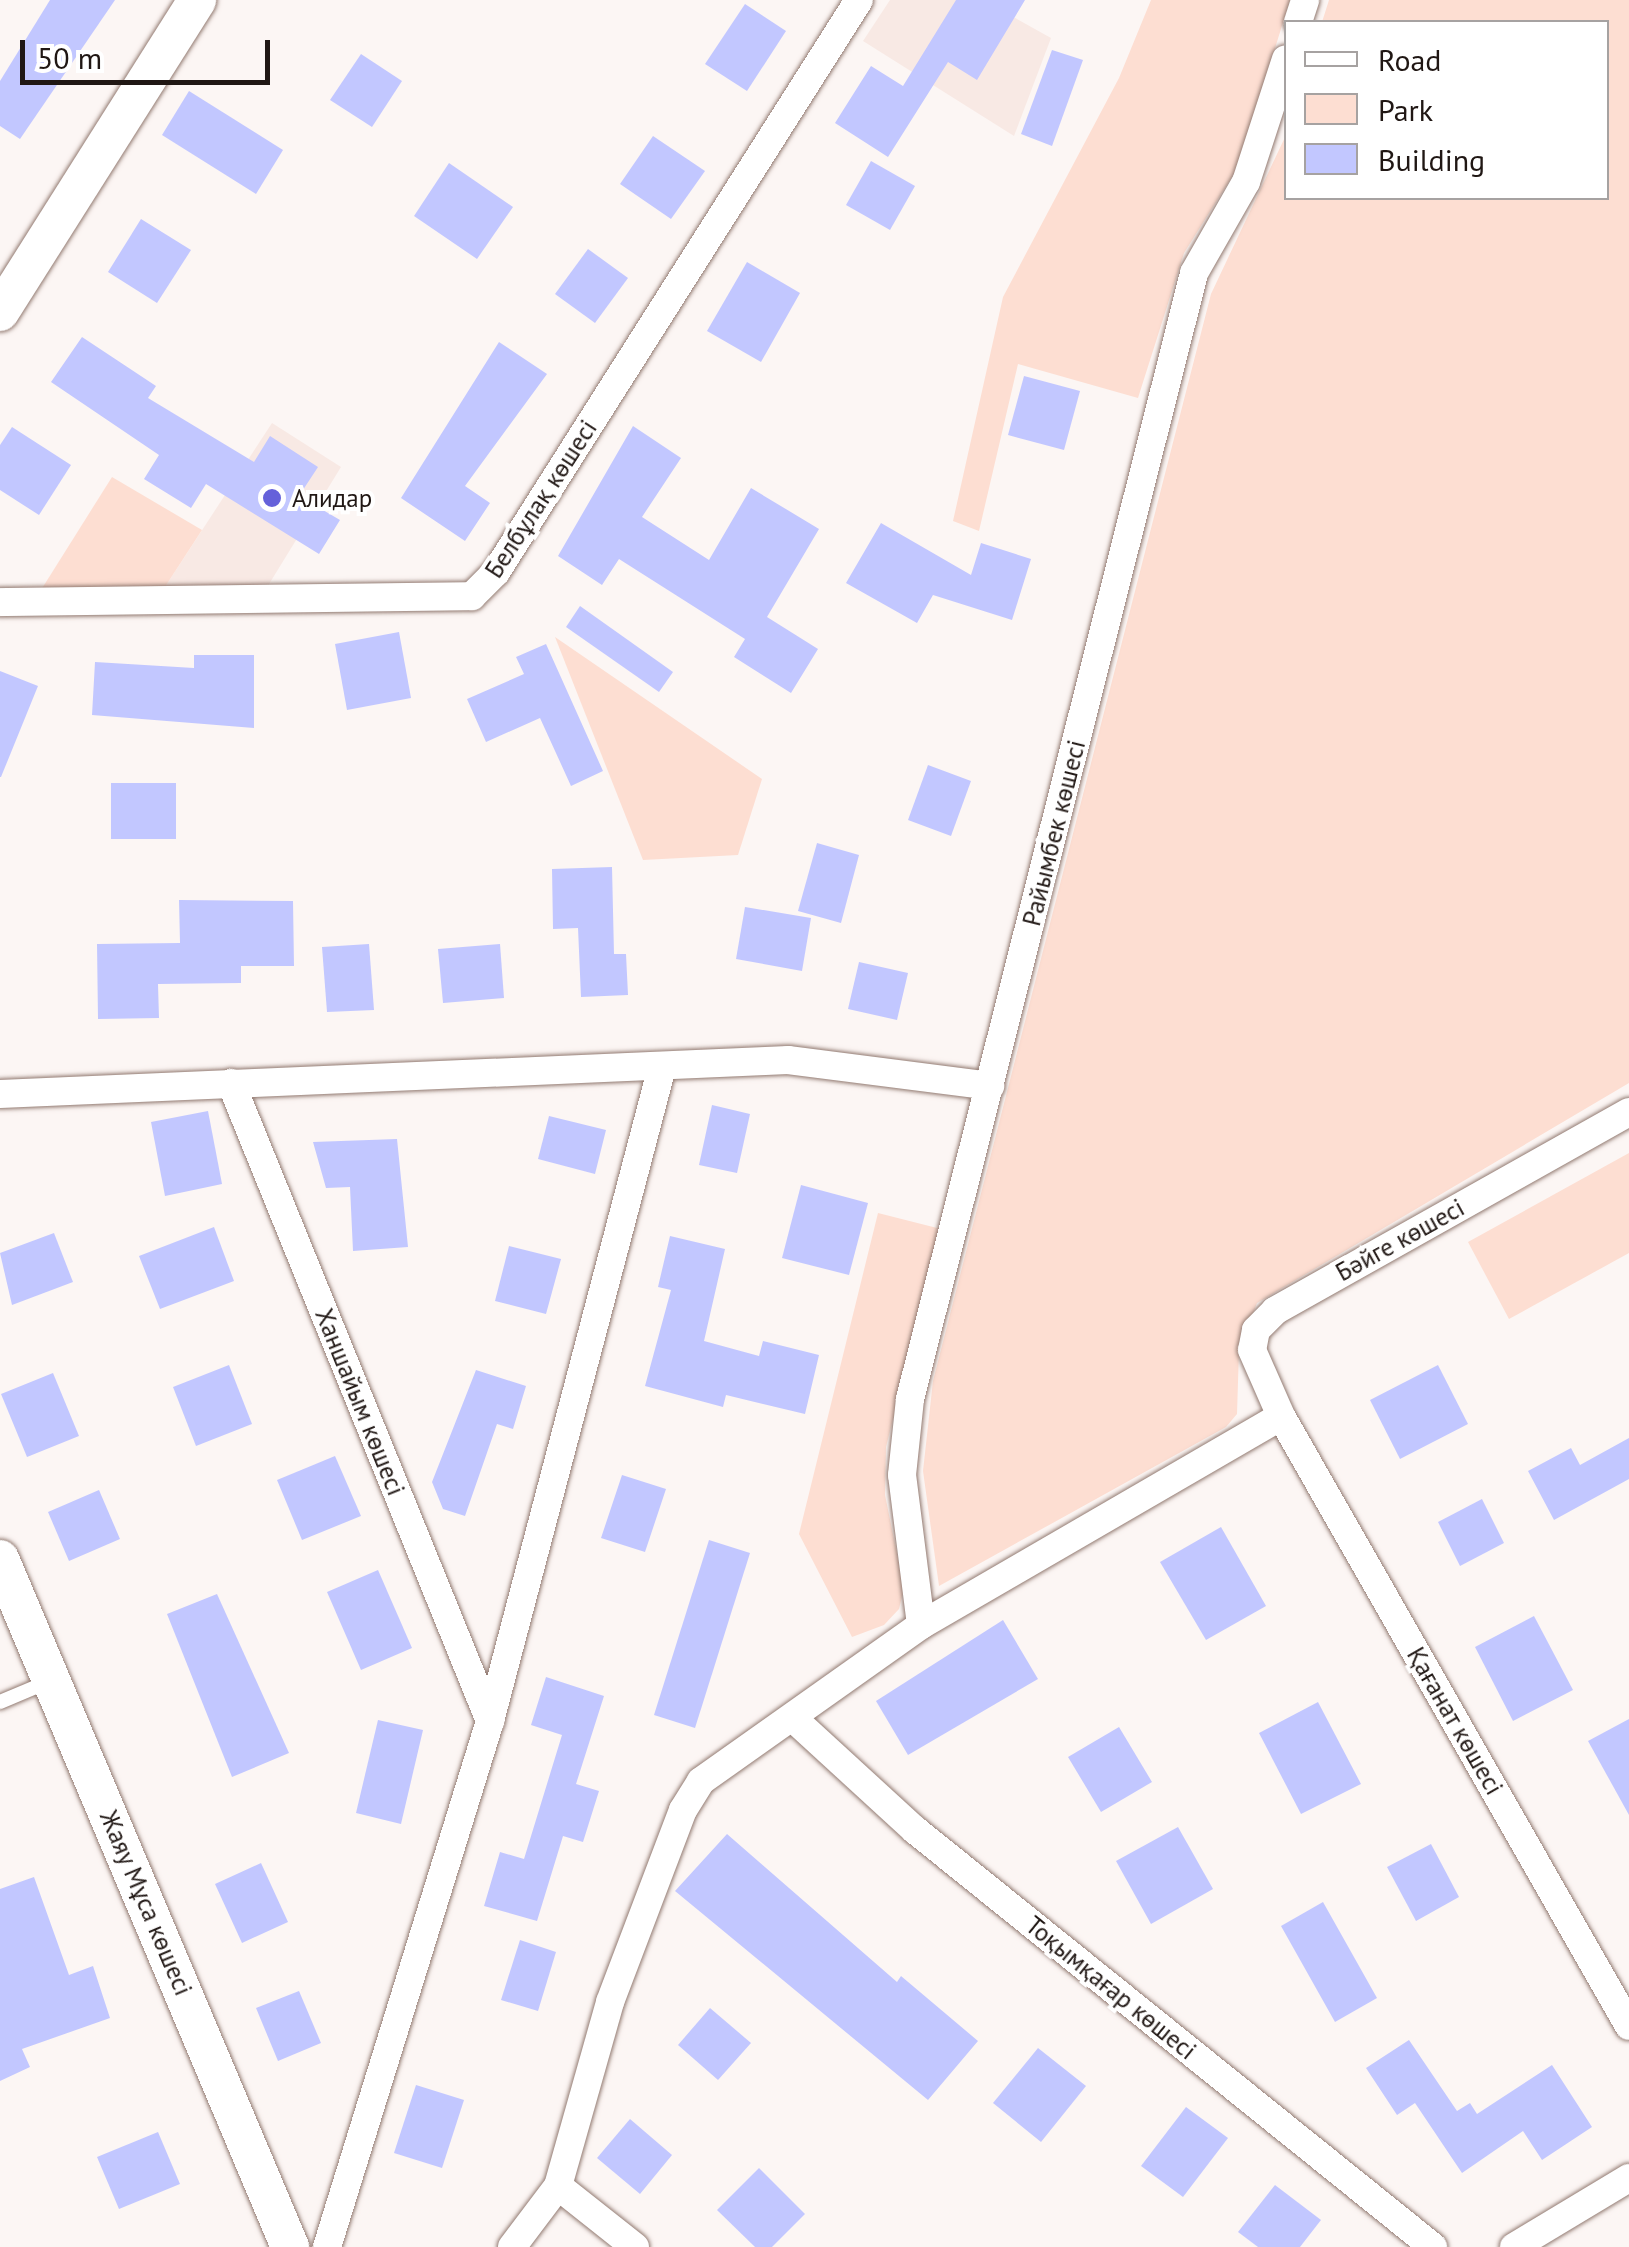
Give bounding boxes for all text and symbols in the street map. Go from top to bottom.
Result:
scale bar [25,20,275,82]
legend [1284,20,1609,200]
text: 50 m [37,38,102,77]
text: Road [1378,40,1442,79]
text: Park [1378,90,1433,129]
text: Building [1378,140,1485,179]
street label: Белбұлақ көшесі [479,414,603,584]
place label: Алидар [292,483,372,513]
marker: Алидар [261,487,283,509]
street label: Райымбек көшесі [1016,737,1092,929]
street label: Бәйге көшесі [1331,1192,1469,1288]
street label: Ханшайым көшесі [309,1304,411,1500]
street label: Қағанат көшесі [1400,1642,1510,1800]
street label: Жаяу Мұса көшесі [93,1806,199,2000]
street label: Тоқымқағар көшесі [1020,1910,1202,2066]

